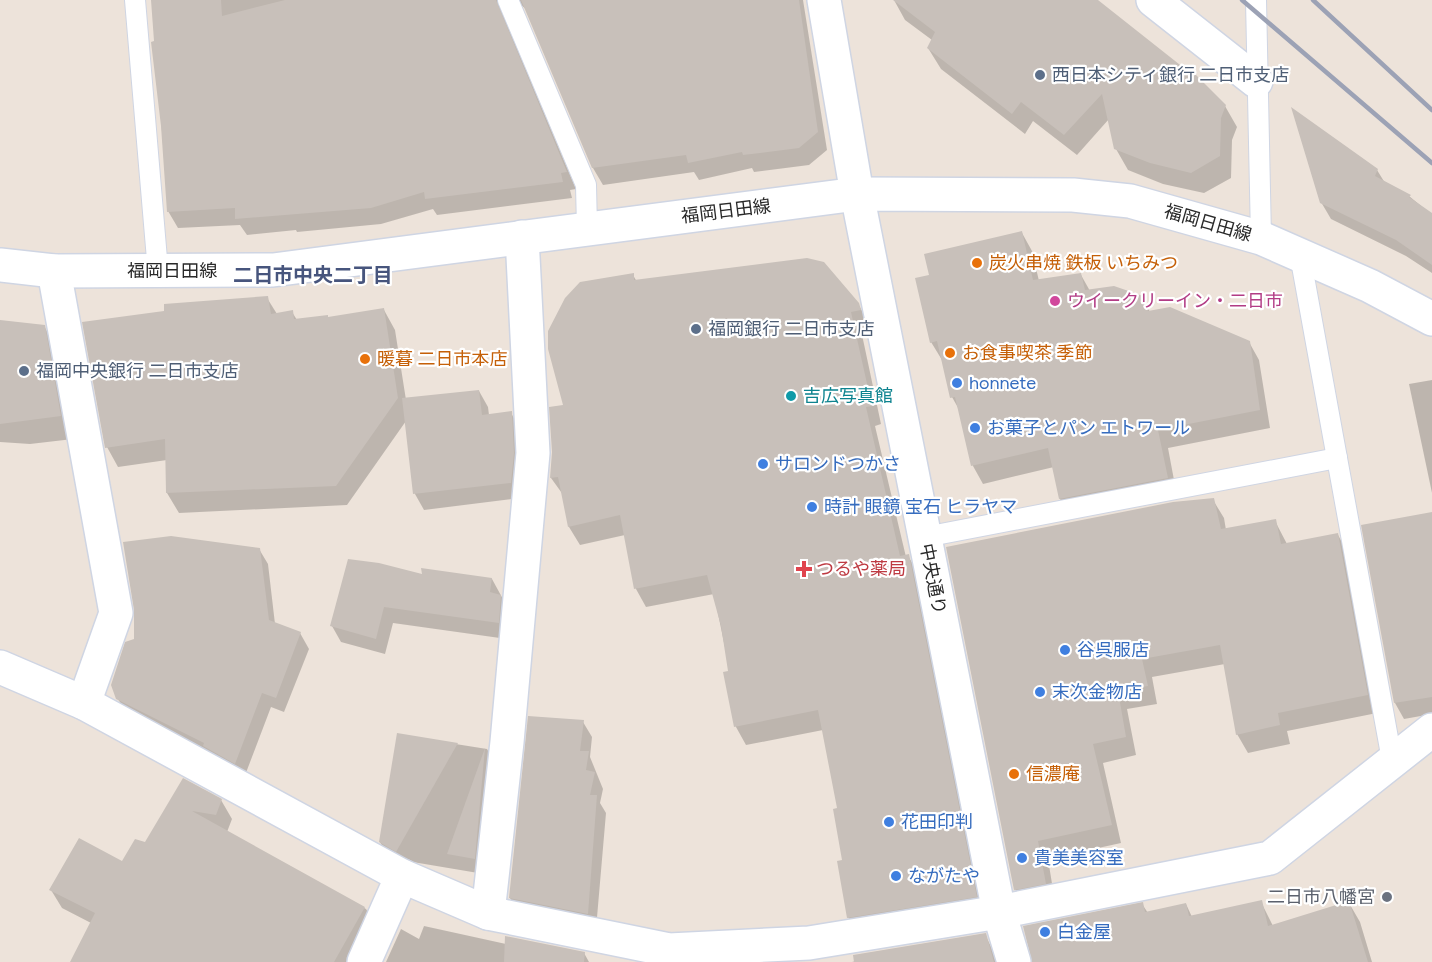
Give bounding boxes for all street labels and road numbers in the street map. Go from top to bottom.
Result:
street label: 福岡日田線 [680,195,772,227]
street label: 福岡日田線 [1162,200,1254,246]
street label: 福岡日田線 [127,260,217,282]
street label: 中央通り [915,542,951,616]

